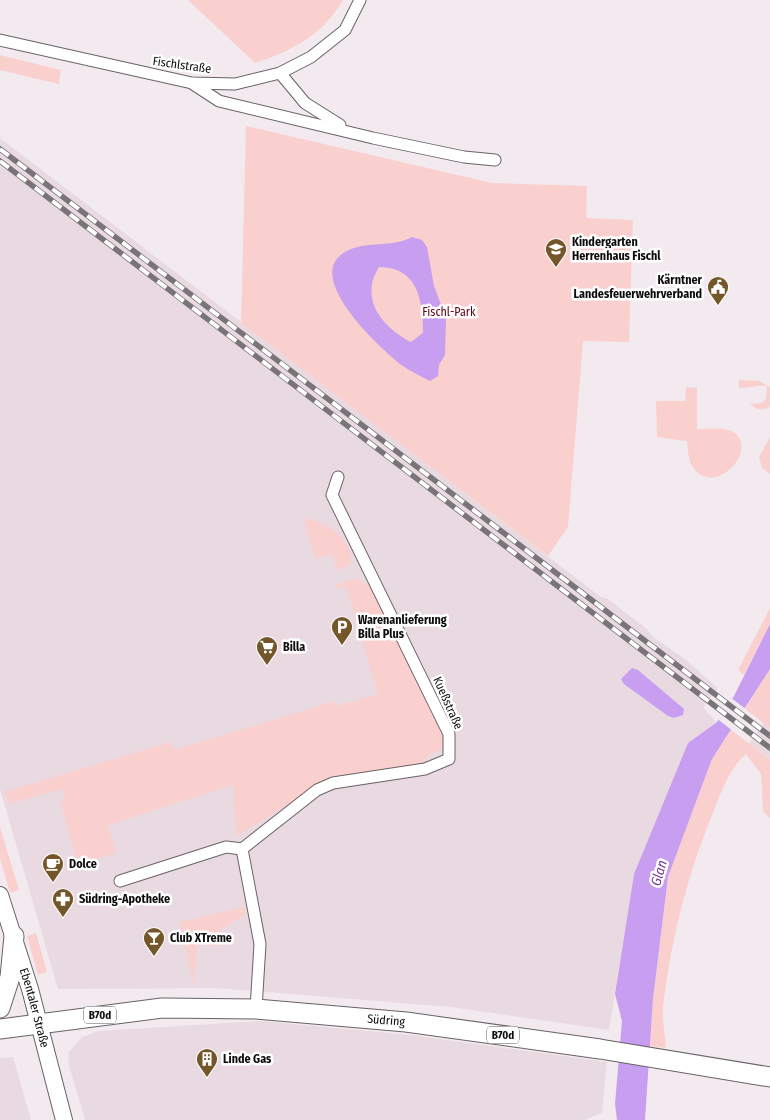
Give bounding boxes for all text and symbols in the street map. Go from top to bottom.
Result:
street label: Fischlstraße [152,54,212,76]
place label: Kindergarten Herrenhaus Fischl [572,235,661,263]
school or university icon: Kindergarten Herrenhaus Fischl [544,237,568,268]
place label: Kärntner Landesfeuerwehrverband [573,273,703,301]
public building icon: Kärntner Landesfeuerwehrverband [706,275,730,306]
park label: Fischl-Park [422,305,476,319]
place label: Warenanlieferung Billa Plus [358,613,447,641]
parking icon: Warenanlieferung Billa Plus [330,615,354,646]
supermarket icon: Billa [255,635,279,666]
place label: Billa [283,640,305,654]
street label: Kueßstraße [430,675,466,731]
cafe icon: Dolce [41,852,65,883]
place label: Dolce [69,857,97,871]
water label: Glan [647,858,671,888]
pharmacy icon: Südring-Apotheke [51,887,75,918]
place label: Südring-Apotheke [79,892,170,906]
bar icon: Club XTreme [142,926,166,957]
place label: Club XTreme [170,931,232,945]
street label: Ebentaler Straße [17,966,52,1049]
road number: B70d [84,1006,116,1024]
street label: Südring [367,1012,406,1029]
road number: B70d [487,1026,519,1044]
building icon: Linde Gas [195,1047,219,1078]
place label: Linde Gas [223,1052,272,1066]

